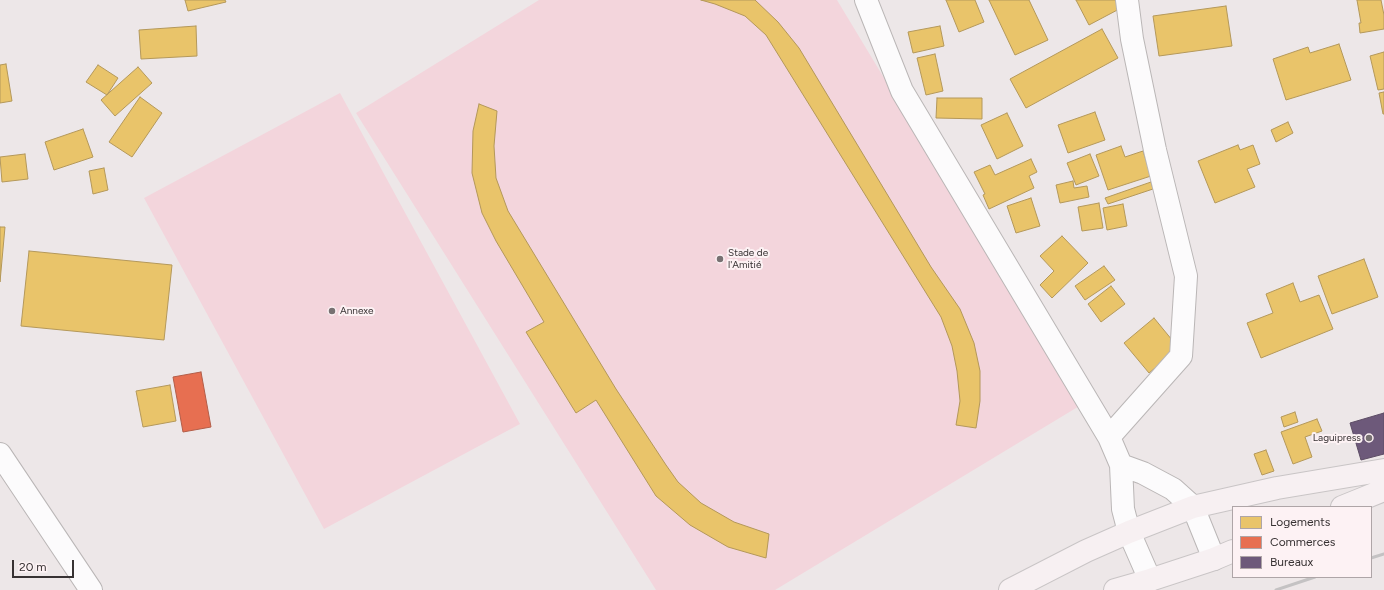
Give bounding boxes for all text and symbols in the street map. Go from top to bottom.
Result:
place label: Stade de l'Amitié [728,247,768,270]
marker: Stade de l'Amitié [715,254,725,264]
place label: Annexe [340,305,373,317]
marker: Annexe [327,306,337,316]
place label: Laguipress [1313,432,1361,444]
marker: Laguipress [1364,433,1374,443]
legend [1232,506,1372,578]
text: Logements [1270,515,1330,529]
text: Commerces [1270,535,1335,549]
scale bar [14,552,76,578]
text: Bureaux [1270,555,1313,569]
text: 20 m [19,560,47,574]

